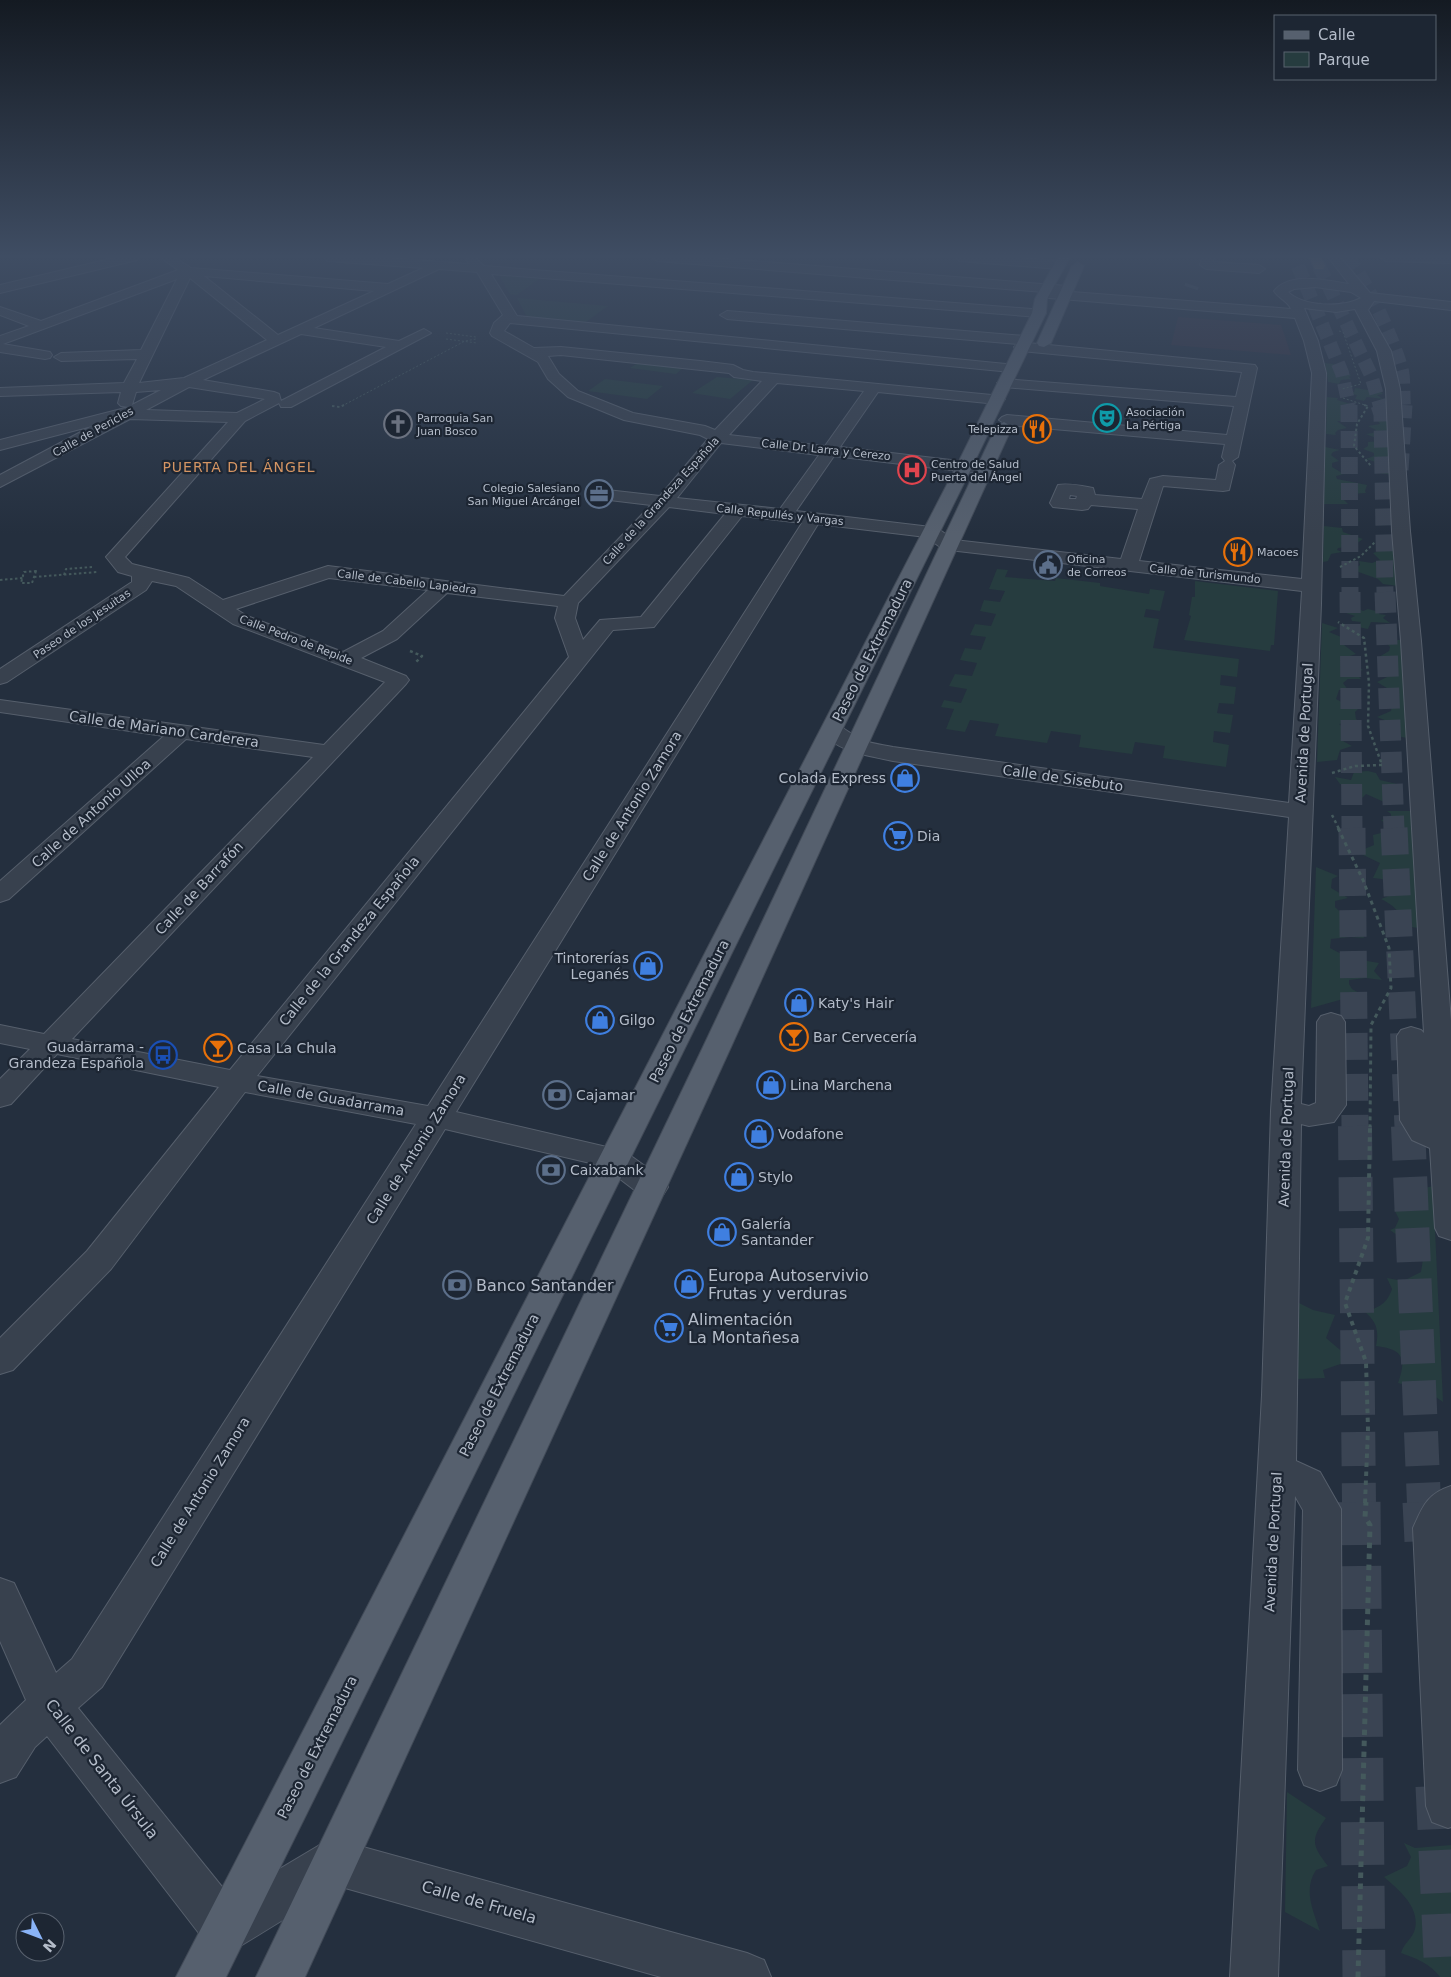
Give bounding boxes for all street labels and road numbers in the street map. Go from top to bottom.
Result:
street label: Calle de Pericles [50,404,136,460]
street label: Calle de la Grandeza Española [600,434,722,568]
street label: Calle Dr. Larra y Cerezo [761,437,891,463]
street label: Calle Repullés y Vargas [716,502,845,528]
street label: Calle de Turismundo [1149,562,1262,586]
street label: Calle de Cabello Lapiedra [336,567,478,597]
street label: Paseo de Extremadura [829,576,915,724]
street label: Paseo de los Jesuitas [31,586,133,661]
street label: Calle Pedro de Repide [238,612,355,668]
street label: Avenida de Portugal [1292,663,1316,803]
street label: Calle de Mariano Carderera [68,708,260,750]
street label: Calle de Antonio Zamora [579,728,685,884]
street label: Calle de Antonio Ulloa [28,755,154,871]
street label: Calle de Sisebuto [1002,762,1124,794]
street label: Calle de Barrafón [152,838,246,938]
street label: Calle de la Grandeza Española [276,853,422,1029]
street label: Paseo de Extremadura [646,937,732,1085]
street label: Avenida de Portugal [1276,1067,1296,1207]
street label: Calle de Antonio Zamora [363,1071,469,1227]
street label: Calle de Guadarrama [256,1077,406,1119]
street label: Paseo de Extremadura [456,1311,542,1459]
street label: Calle de Antonio Zamora [147,1414,253,1570]
street label: Avenida de Portugal [1261,1472,1285,1612]
street label: Paseo de Extremadura [274,1673,360,1821]
street label: Calle de Santa Úrsula [42,1695,162,1843]
street label: Calle de Fruela [419,1877,539,1927]

